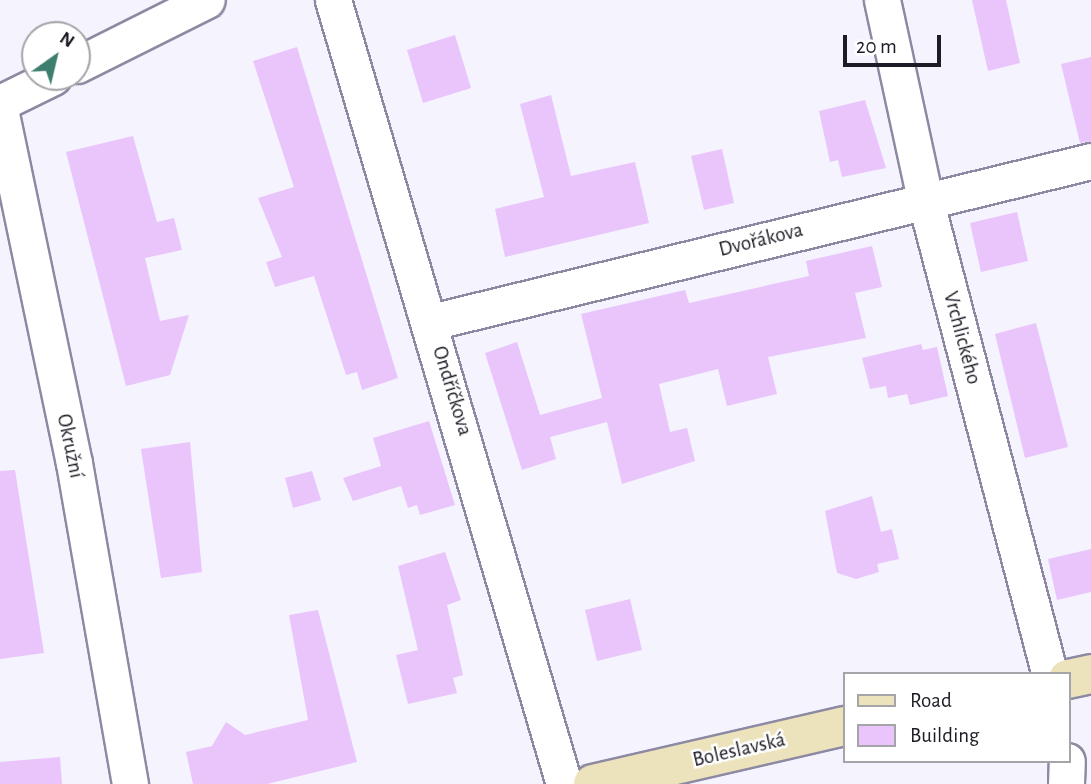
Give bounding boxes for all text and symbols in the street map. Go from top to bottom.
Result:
north arrow [21,21,91,91]
scale bar [846,21,944,65]
text: N [56,28,78,51]
text: 20 m [856,36,897,57]
street label: Dvořákova [716,217,806,263]
street label: Vrchlického [938,289,986,387]
street label: Ondříčkova [426,343,478,439]
street label: Okružní [51,412,89,480]
legend [842,672,1070,763]
text: Road [910,690,952,711]
text: Building [910,725,979,746]
street label: Boleslavská [690,727,788,773]

